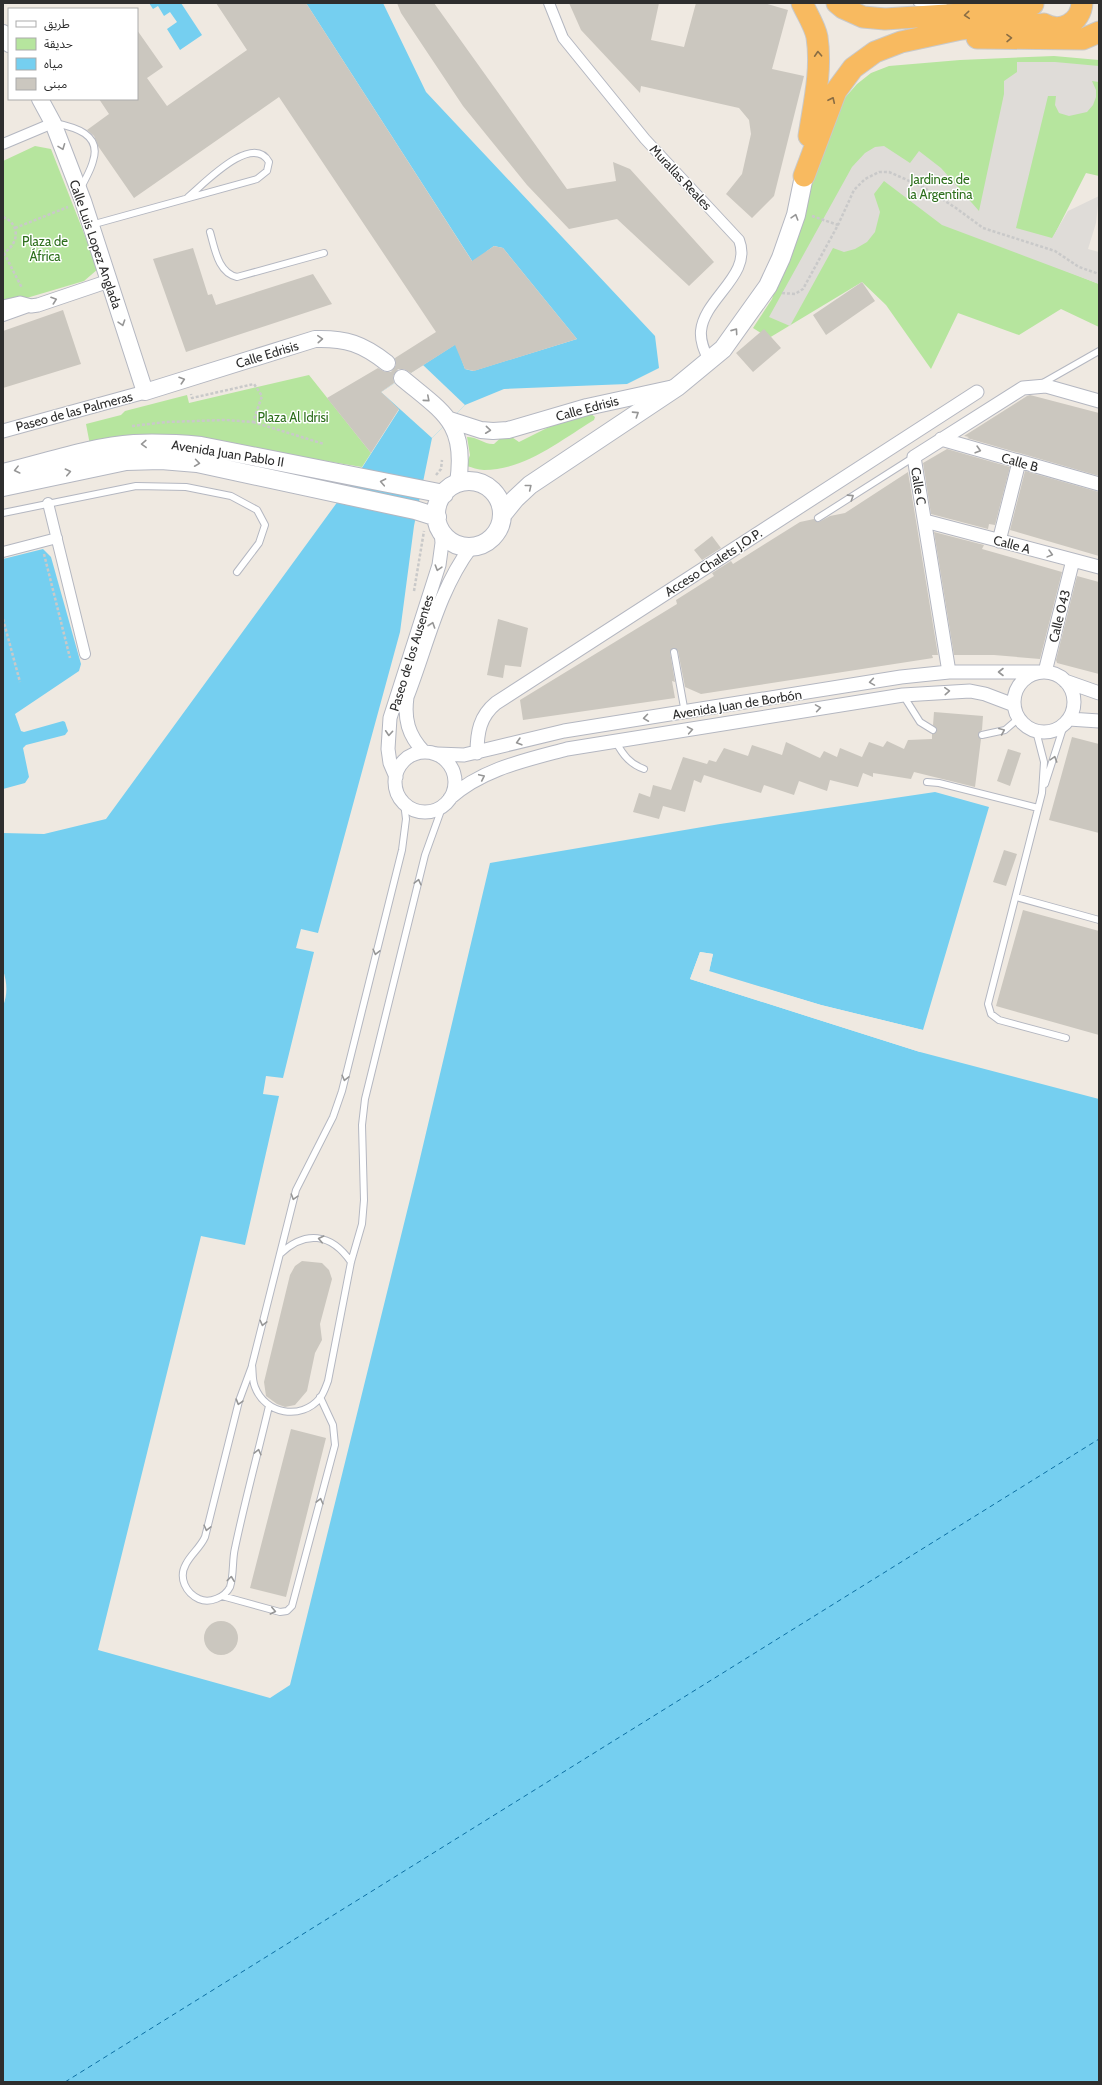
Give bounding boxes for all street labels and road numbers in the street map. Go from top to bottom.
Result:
street label: Murallas Reales [647,141,716,214]
street label: Calle Luis Lopez Anglada [66,177,126,311]
street label: Calle Edrisis [234,337,301,371]
street label: Paseo de las Palmeras [14,388,135,434]
street label: Calle Edrisis [554,392,621,424]
street label: Avenida Juan Pablo II [171,436,285,470]
street label: Calle B [1000,449,1041,475]
street label: Calle C [908,466,930,506]
street label: Acceso Chalets J.O.P. [661,524,765,599]
street label: Calle A [992,531,1032,557]
street label: Calle 043 [1045,588,1073,644]
street label: Paseo de los Ausentes [386,592,437,713]
street label: Avenida Juan de Borbón [671,686,803,722]

